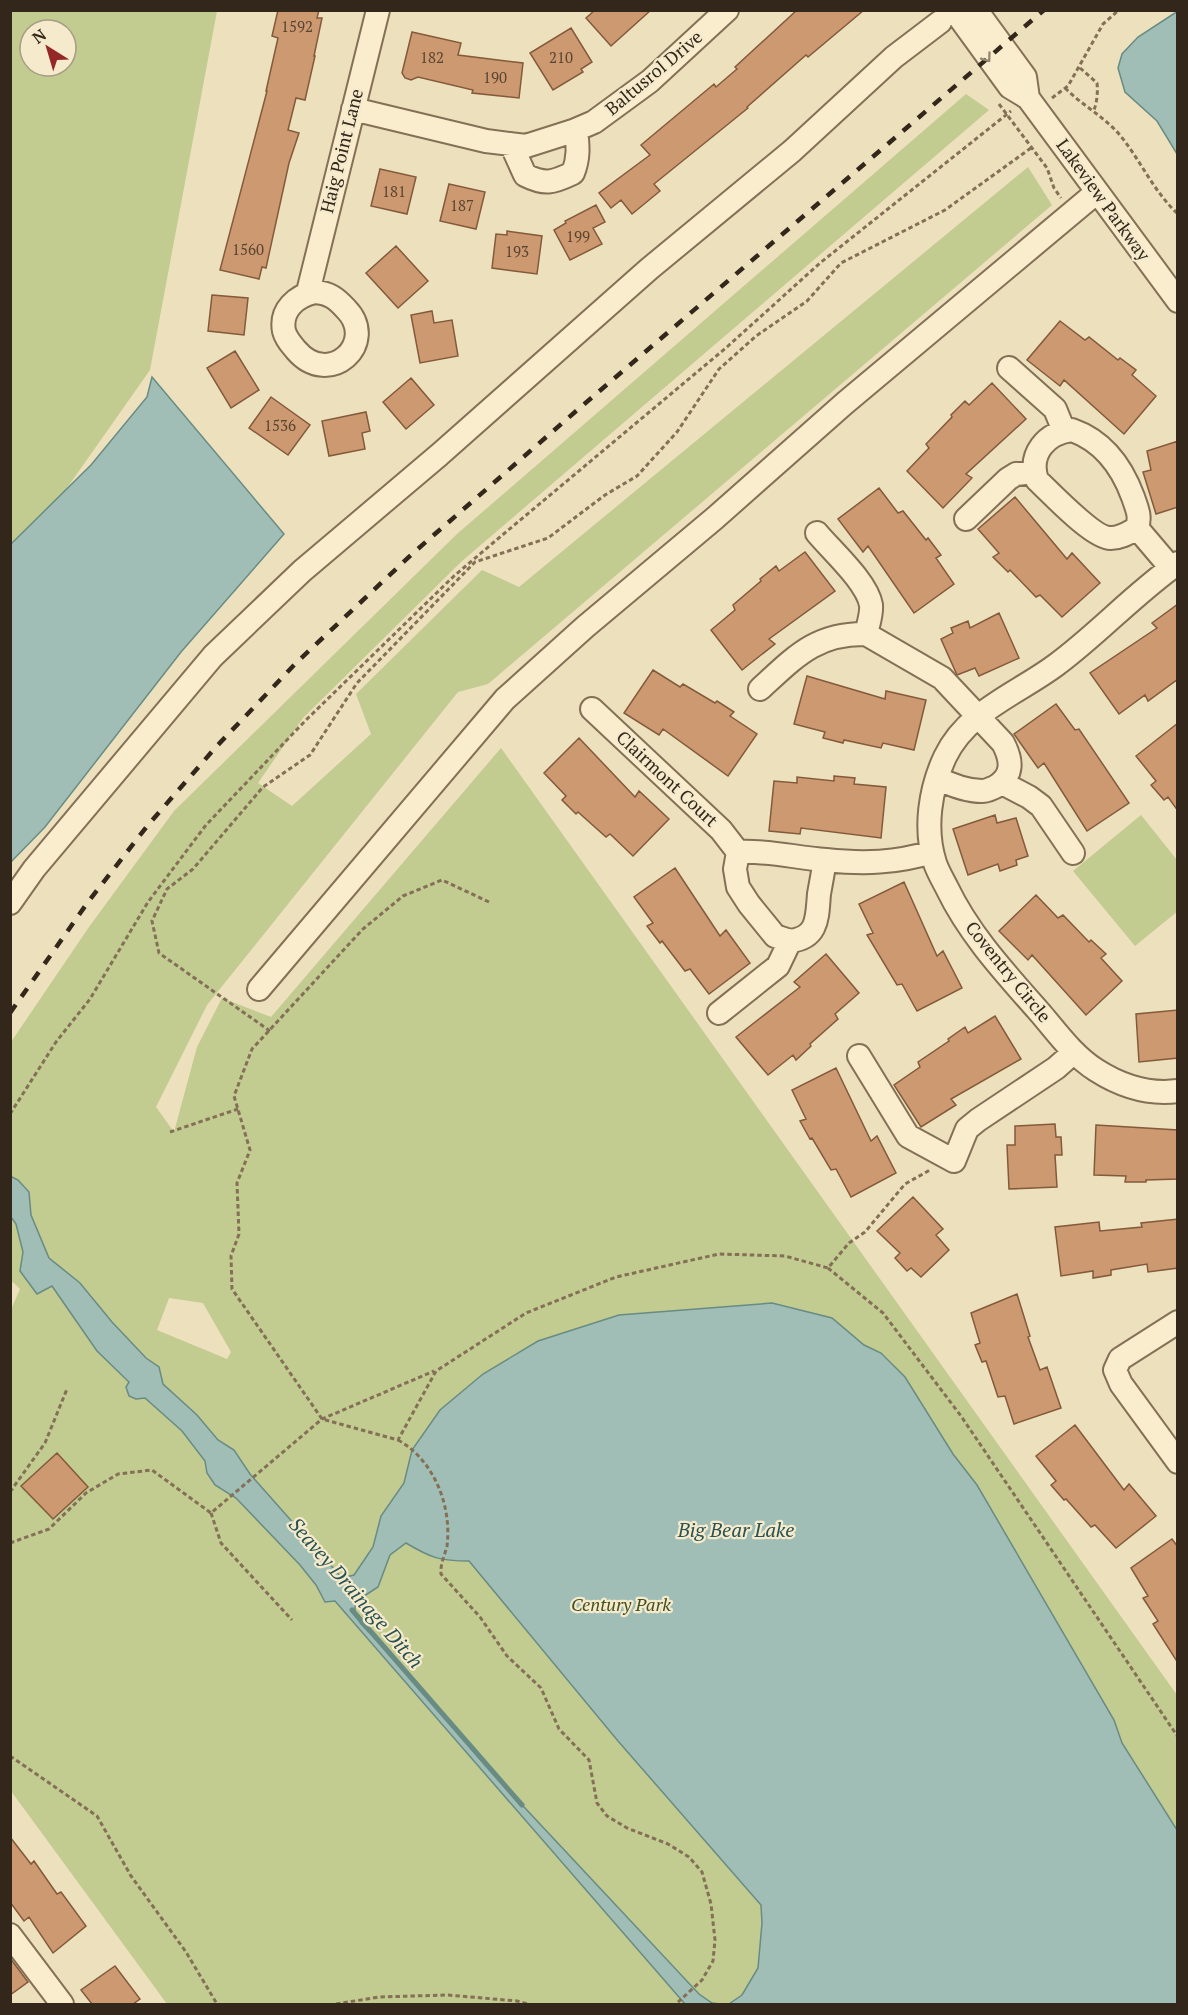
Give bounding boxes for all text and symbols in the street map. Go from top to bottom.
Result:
house number: 1592 [281,16,313,36]
north arrow [18,18,78,78]
text: N [28,24,50,48]
street label: Baltusrol Drive [600,24,707,120]
house number: 182 [420,47,444,67]
house number: 210 [549,47,573,67]
one-way arrow [980,51,991,62]
house number: 190 [483,67,507,87]
street label: Haig Point Lane [314,86,368,216]
street label: Lakeview Parkway [1051,134,1157,266]
house number: 181 [382,181,406,201]
house number: 187 [450,195,474,215]
house number: 199 [566,226,590,246]
house number: 1560 [232,239,264,259]
house number: 193 [505,241,529,261]
house number: 1536 [264,415,296,435]
street label: Clairmont Court [612,725,724,832]
street label: Coventry Circle [961,916,1057,1027]
water label: Seavey Drainage Ditch [283,1511,430,1674]
water label: Big Bear Lake [677,1516,794,1543]
park label: Century Park [571,1592,671,1616]

